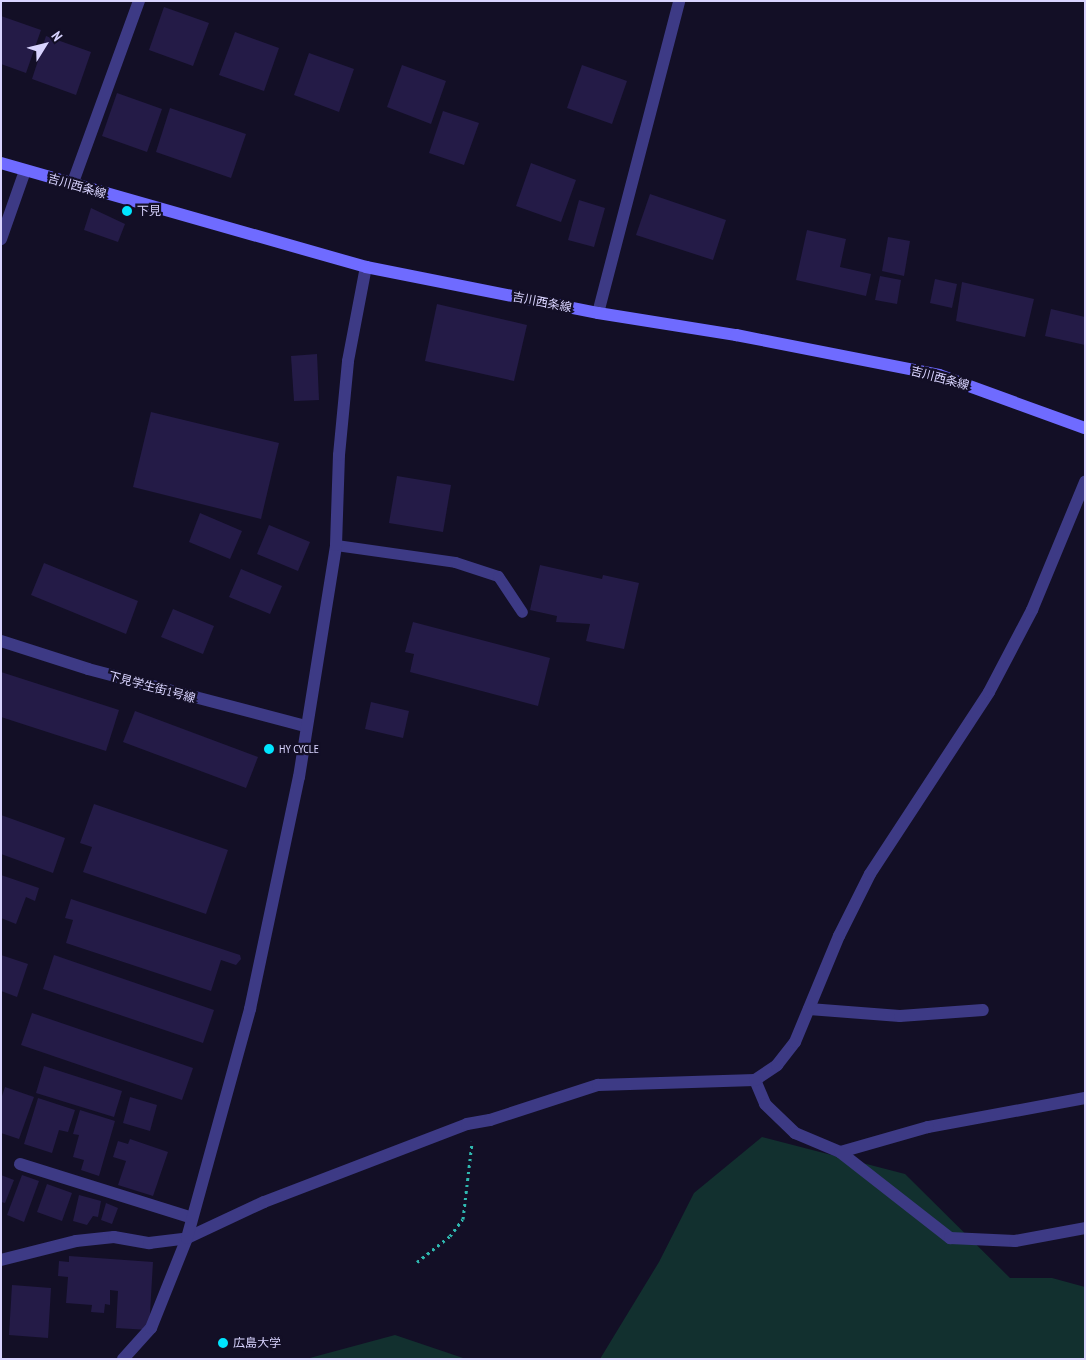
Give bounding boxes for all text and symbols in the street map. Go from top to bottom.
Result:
north arrow [20,20,70,70]
text: N [48,28,67,45]
street label: 吉川西条線 [46,171,108,201]
place label: 下見 [137,204,161,218]
marker: 下見 [121,205,133,217]
street label: 吉川西条線 [511,289,573,315]
street label: 吉川西条線 [909,363,971,393]
street label: 下見学生街1号線 [107,668,197,706]
place label: HY CYCLE [279,742,319,756]
marker: HY CYCLE [263,743,275,755]
place label: 広島大学 [233,1336,281,1350]
marker: 広島大学 [217,1337,229,1349]

